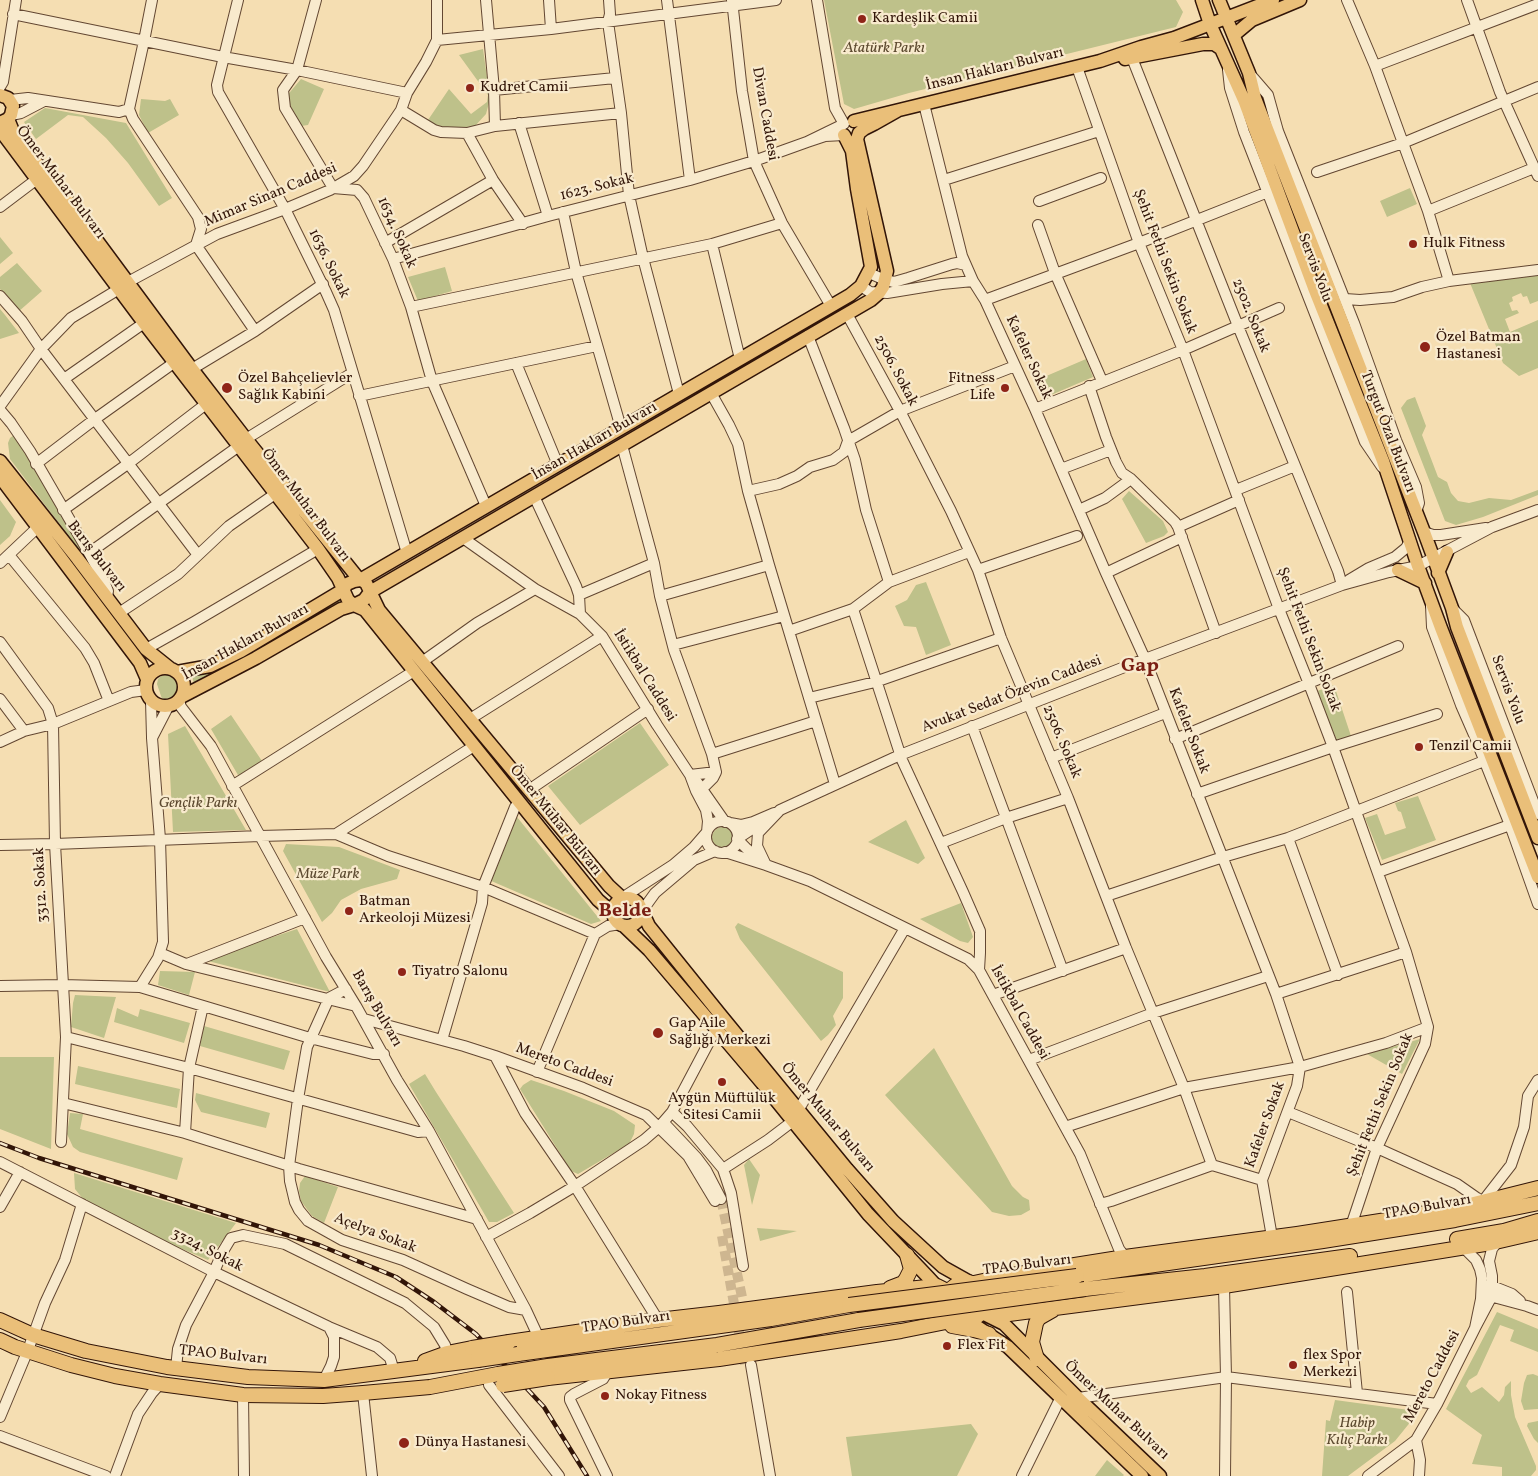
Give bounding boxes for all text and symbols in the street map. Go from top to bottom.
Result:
place label: Kardeşlik Camii [872,10,978,28]
marker: Kardeşlik Camii [856,13,868,25]
park label: Atatürk Parkı [843,40,925,58]
street label: İnsan Hakları Bulvarı [924,44,1066,96]
street label: Divan Caddesi [747,66,781,162]
place label: Kudret Camii [480,79,568,97]
marker: Kudret Camii [464,82,476,94]
street label: Ömer Muhar Bulvarı [12,123,108,243]
street label: Mimar Sinan Caddesi [202,160,340,232]
street label: 1623. Sokak [558,170,636,206]
street label: Şehit Fethi Sekin Sokak [1128,187,1200,337]
street label: 1634. Sokak [372,194,420,272]
street label: 1636. Sokak [303,226,353,302]
street label: Servis Yolu [1293,231,1335,305]
place label: Hulk Fitness [1423,235,1505,253]
marker: Hulk Fitness [1407,238,1419,250]
street label: 2502. Sokak [1227,276,1273,356]
street label: Kafeler Sokak [1001,313,1055,403]
place label: Özel Batman Hastanesi [1436,329,1521,364]
street label: 2506. Sokak [869,332,921,410]
marker: Özel Batman Hastanesi [1418,340,1432,354]
street label: Turgut Özal Bulvarı [1355,369,1419,495]
place label: Özel Bahçelievler Sağlık Kabini [238,370,352,405]
place label: Fitness Life [948,370,995,405]
marker: Özel Bahçelievler Sağlık Kabini [220,381,234,395]
marker: Fitness Life [999,382,1011,394]
street label: İnsan Hakları Bulvarı [529,399,661,485]
street label: Ömer Muhar Bulvarı [257,446,353,566]
street label: Barış Bulvarı [63,518,129,596]
street label: Şehit Fethi Sekin Sokak [1272,565,1344,715]
street label: İnsan Hakları Bulvarı [180,601,312,685]
street label: İstikbal Caddesi [609,627,679,725]
street label: Avukat Sedat Özevin Caddesi [920,652,1104,738]
street label: Servis Yolu [1486,653,1528,727]
district label: Gap [1121,655,1159,679]
street label: Kafeler Sokak [1163,685,1213,777]
street label: 2506. Sokak [1037,702,1085,782]
place label: Tenzil Camii [1429,738,1512,756]
marker: Tenzil Camii [1413,741,1425,753]
street label: Ömer Muhar Bulvarı [505,762,605,880]
park label: Gençlik Parkı [159,795,237,813]
street label: 3312. Sokak [31,847,53,923]
park label: Müze Park [297,866,359,884]
place label: Batman Arkeoloji Müzesi [359,893,471,928]
district label: Belde [599,900,651,924]
marker: Batman Arkeoloji Müzesi [343,905,355,917]
place label: Tiyatro Salonu [412,963,508,981]
street label: İstikbal Caddesi [986,963,1052,1063]
marker: Tiyatro Salonu [396,966,408,978]
street label: Barış Bulvarı [347,967,405,1051]
place label: Gap Aile Sağlığı Merkezi [669,1015,771,1050]
marker: Gap Aile Sağlığı Merkezi [651,1026,665,1040]
street label: Şehit Fethi Sekin Sokak [1344,1030,1418,1180]
street label: Mereto Caddesi [513,1040,615,1092]
street label: Ömer Muhar Bulvarı [776,1060,878,1176]
marker: Aygün Müftülük Sitesi Camii [716,1076,728,1088]
street label: Kafeler Sokak [1242,1079,1290,1171]
place label: Aygün Müftülük Sitesi Camii [668,1090,776,1125]
street label: TPAO Bulvarı [1382,1191,1472,1225]
street label: Açelya Sokak [331,1210,419,1258]
street label: 3324. Sokak [168,1225,246,1277]
street label: TPAO Bulvarı [982,1252,1072,1280]
street label: TPAO Bulvarı [581,1308,671,1338]
street label: Mereto Caddesi [1401,1328,1465,1426]
place label: Flex Fit [957,1337,1006,1355]
marker: Flex Fit [941,1340,953,1352]
street label: TPAO Bulvarı [178,1342,268,1370]
place label: flex Spor Merkezi [1303,1347,1361,1382]
street label: Ömer Muhar Bulvarı [1060,1358,1172,1464]
marker: flex Spor Merkezi [1287,1359,1299,1371]
place label: Nokay Fitness [615,1387,707,1405]
marker: Nokay Fitness [599,1390,611,1402]
park label: Habip Kılıç Parkı [1326,1415,1388,1450]
place label: Dünya Hastanesi [415,1434,526,1452]
marker: Dünya Hastanesi [397,1436,411,1450]

